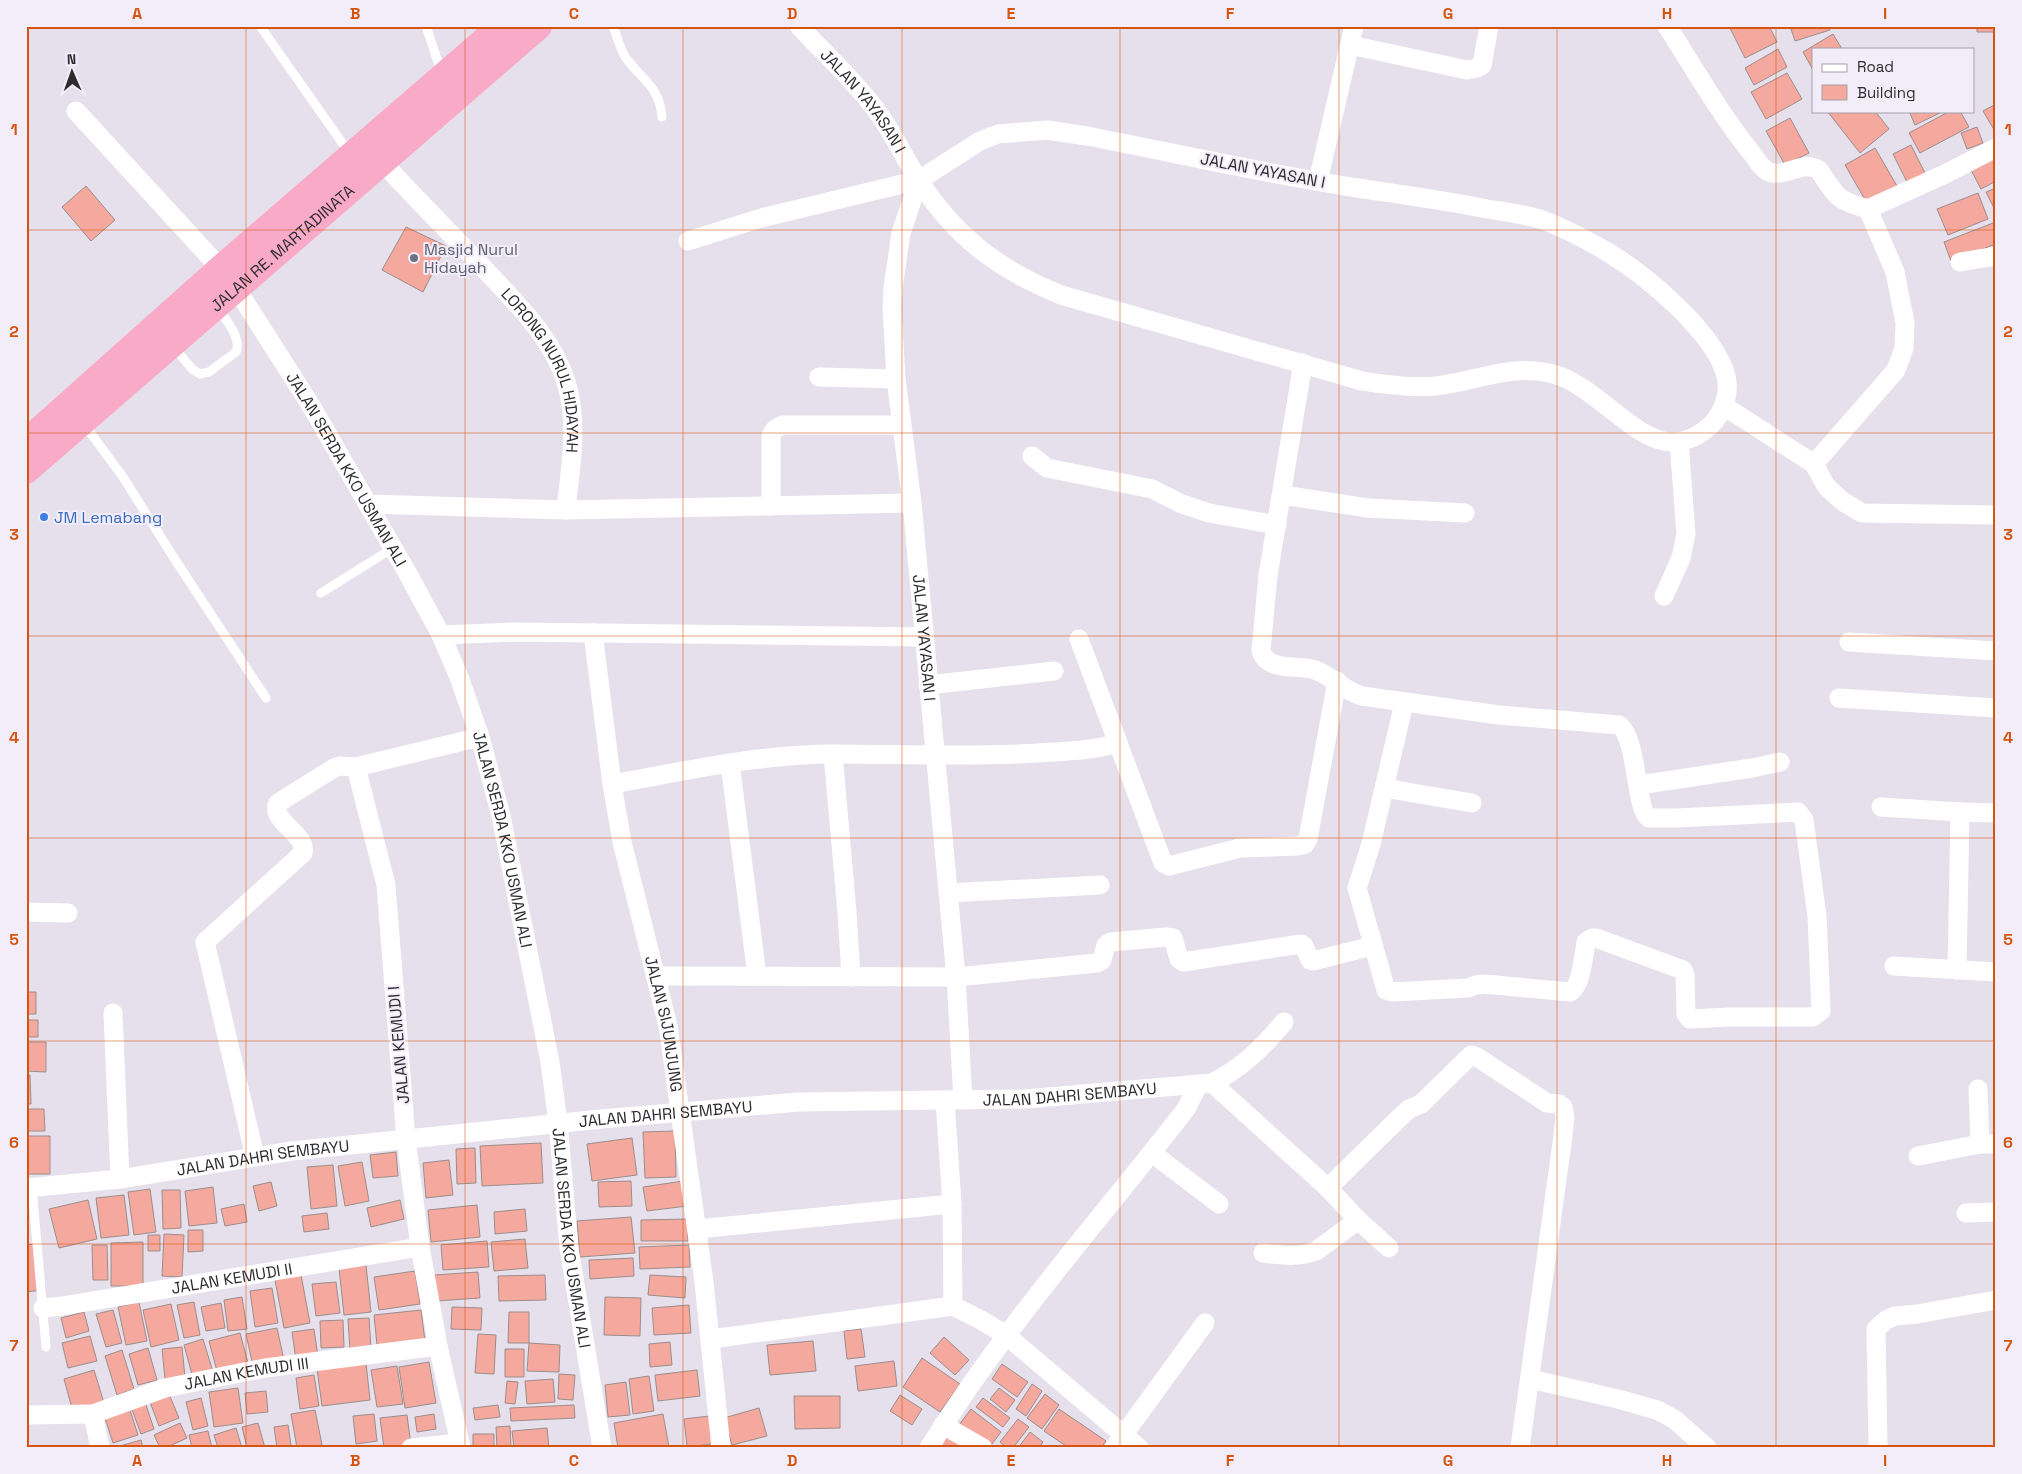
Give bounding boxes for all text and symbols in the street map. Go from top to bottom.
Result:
text: A [132,3,142,24]
text: B [350,3,360,24]
text: C [569,3,579,24]
text: D [787,3,797,24]
text: E [1007,3,1016,24]
text: F [1226,3,1235,24]
text: G [1443,3,1453,24]
text: H [1662,3,1672,24]
text: I [1883,3,1887,24]
street label: JALAN YAYASAN I [816,45,910,157]
north arrow [48,48,98,98]
legend [1812,48,1974,112]
text: N [67,50,77,68]
text: Road [1857,57,1894,76]
text: Building [1857,83,1916,102]
text: 1 [10,119,18,140]
text: 1 [2004,119,2012,140]
street label: JALAN YAYASAN I [1199,148,1327,193]
street label: JALAN RE. MARTADINATA [206,180,359,316]
place label: Masjid Nurul Hidayah [424,239,518,278]
marker: Masjid Nurul Hidayah [408,252,420,264]
street label: LORONG NURUL HIDAYAH [497,284,583,454]
text: 2 [9,321,19,342]
text: 2 [2003,321,2013,342]
street label: JALAN SERDA KKO USMAN ALI [281,368,411,570]
place label: JM Lemabang [54,507,162,528]
marker: JM Lemabang [38,511,50,523]
text: 3 [9,524,19,545]
text: 3 [2003,524,2013,545]
street label: JALAN YAYASAN I [908,574,940,702]
text: 4 [9,727,19,748]
text: 4 [2003,727,2013,748]
street label: JALAN SERDA KKO USMAN ALI [468,728,537,950]
text: 5 [9,929,19,950]
text: 5 [2003,929,2013,950]
street label: JALAN SIJUNJUNG [640,954,687,1093]
street label: JALAN KEMUDI I [383,985,414,1105]
street label: JALAN DAHRI SEMBAYU [983,1078,1158,1111]
street label: JALAN DAHRI SEMBAYU [578,1096,753,1132]
street label: JALAN SERDA KKO USMAN ALI [547,1127,595,1350]
text: 6 [9,1132,19,1153]
text: 6 [2003,1132,2013,1153]
street label: JALAN DAHRI SEMBAYU [175,1135,350,1181]
street label: JALAN KEMUDI II [170,1258,294,1299]
text: 7 [10,1335,19,1356]
text: 7 [2004,1335,2013,1356]
street label: JALAN KEMUDI III [182,1353,310,1395]
text: A [132,1450,142,1471]
text: B [350,1450,360,1471]
text: C [569,1450,579,1471]
text: D [787,1450,797,1471]
text: E [1007,1450,1016,1471]
text: F [1226,1450,1235,1471]
text: G [1443,1450,1453,1471]
text: H [1662,1450,1672,1471]
text: I [1883,1450,1887,1471]

